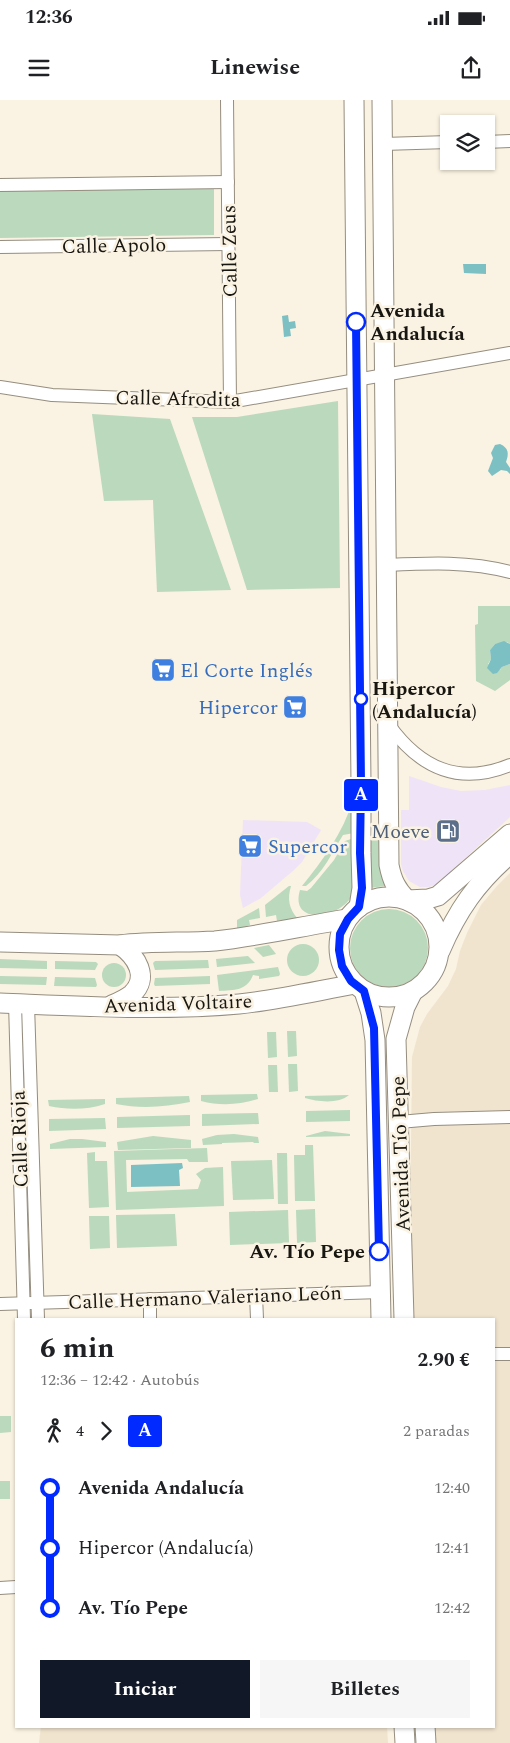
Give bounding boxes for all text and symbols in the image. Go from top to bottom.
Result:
text: 12:36 [25,3,73,32]
text: Linewise [210,51,300,84]
icon: menu [25,54,53,82]
icon: share [457,54,485,82]
map controls [440,115,495,170]
button: layers [440,115,495,170]
street label: Calle Zeus [214,204,246,298]
street label: Calle Apolo [61,230,167,262]
place label: Avenida Andalucía [370,296,465,349]
marker: Avenida Andalucía [346,312,366,332]
street label: Calle Afrodita [115,383,241,415]
place label: El Corte Inglés [180,656,313,686]
supermarket icon: El Corte Inglés [150,657,176,683]
place label: Hipercor (Andalucía) [372,674,477,727]
marker: Hipercor (Andalucía) [354,692,368,706]
place label: Hipercor [198,693,278,723]
supermarket icon: Hipercor [282,694,308,720]
line badge: A [345,779,377,811]
text: A [354,781,368,808]
place label: Moeve [371,817,430,847]
fuel station icon: Moeve [435,818,461,844]
place label: Supercor [268,832,347,862]
supermarket icon: Supercor [237,833,263,859]
street label: Avenida Voltaire [103,986,253,1022]
street label: Avenida Tío Pepe [383,1076,419,1232]
street label: Calle Rioja [3,1090,37,1188]
place label: Av. Tío Pepe [249,1237,365,1267]
marker: Av. Tío Pepe [369,1241,389,1261]
street label: Calle Hermano Valeriano León [68,1278,342,1318]
text: 6 min [40,1327,115,1370]
text: 2.90 € [418,1346,470,1375]
text: 12:36 – 12:42 · Autobús [40,1368,200,1392]
icon: walk [40,1417,68,1445]
icon: forward [92,1417,120,1445]
text: A [138,1417,152,1444]
text: 4 [76,1419,84,1443]
text: 2 paradas [403,1419,470,1443]
text: Avenida Andalucía [78,1474,244,1503]
text: 12:40 [434,1476,470,1500]
text: Hipercor (Andalucía) [78,1534,253,1563]
text: 12:41 [434,1536,470,1560]
text: Av. Tío Pepe [78,1594,188,1623]
text: 12:42 [434,1596,470,1620]
button: Iniciar [40,1660,250,1718]
button: Billetes [260,1660,470,1718]

